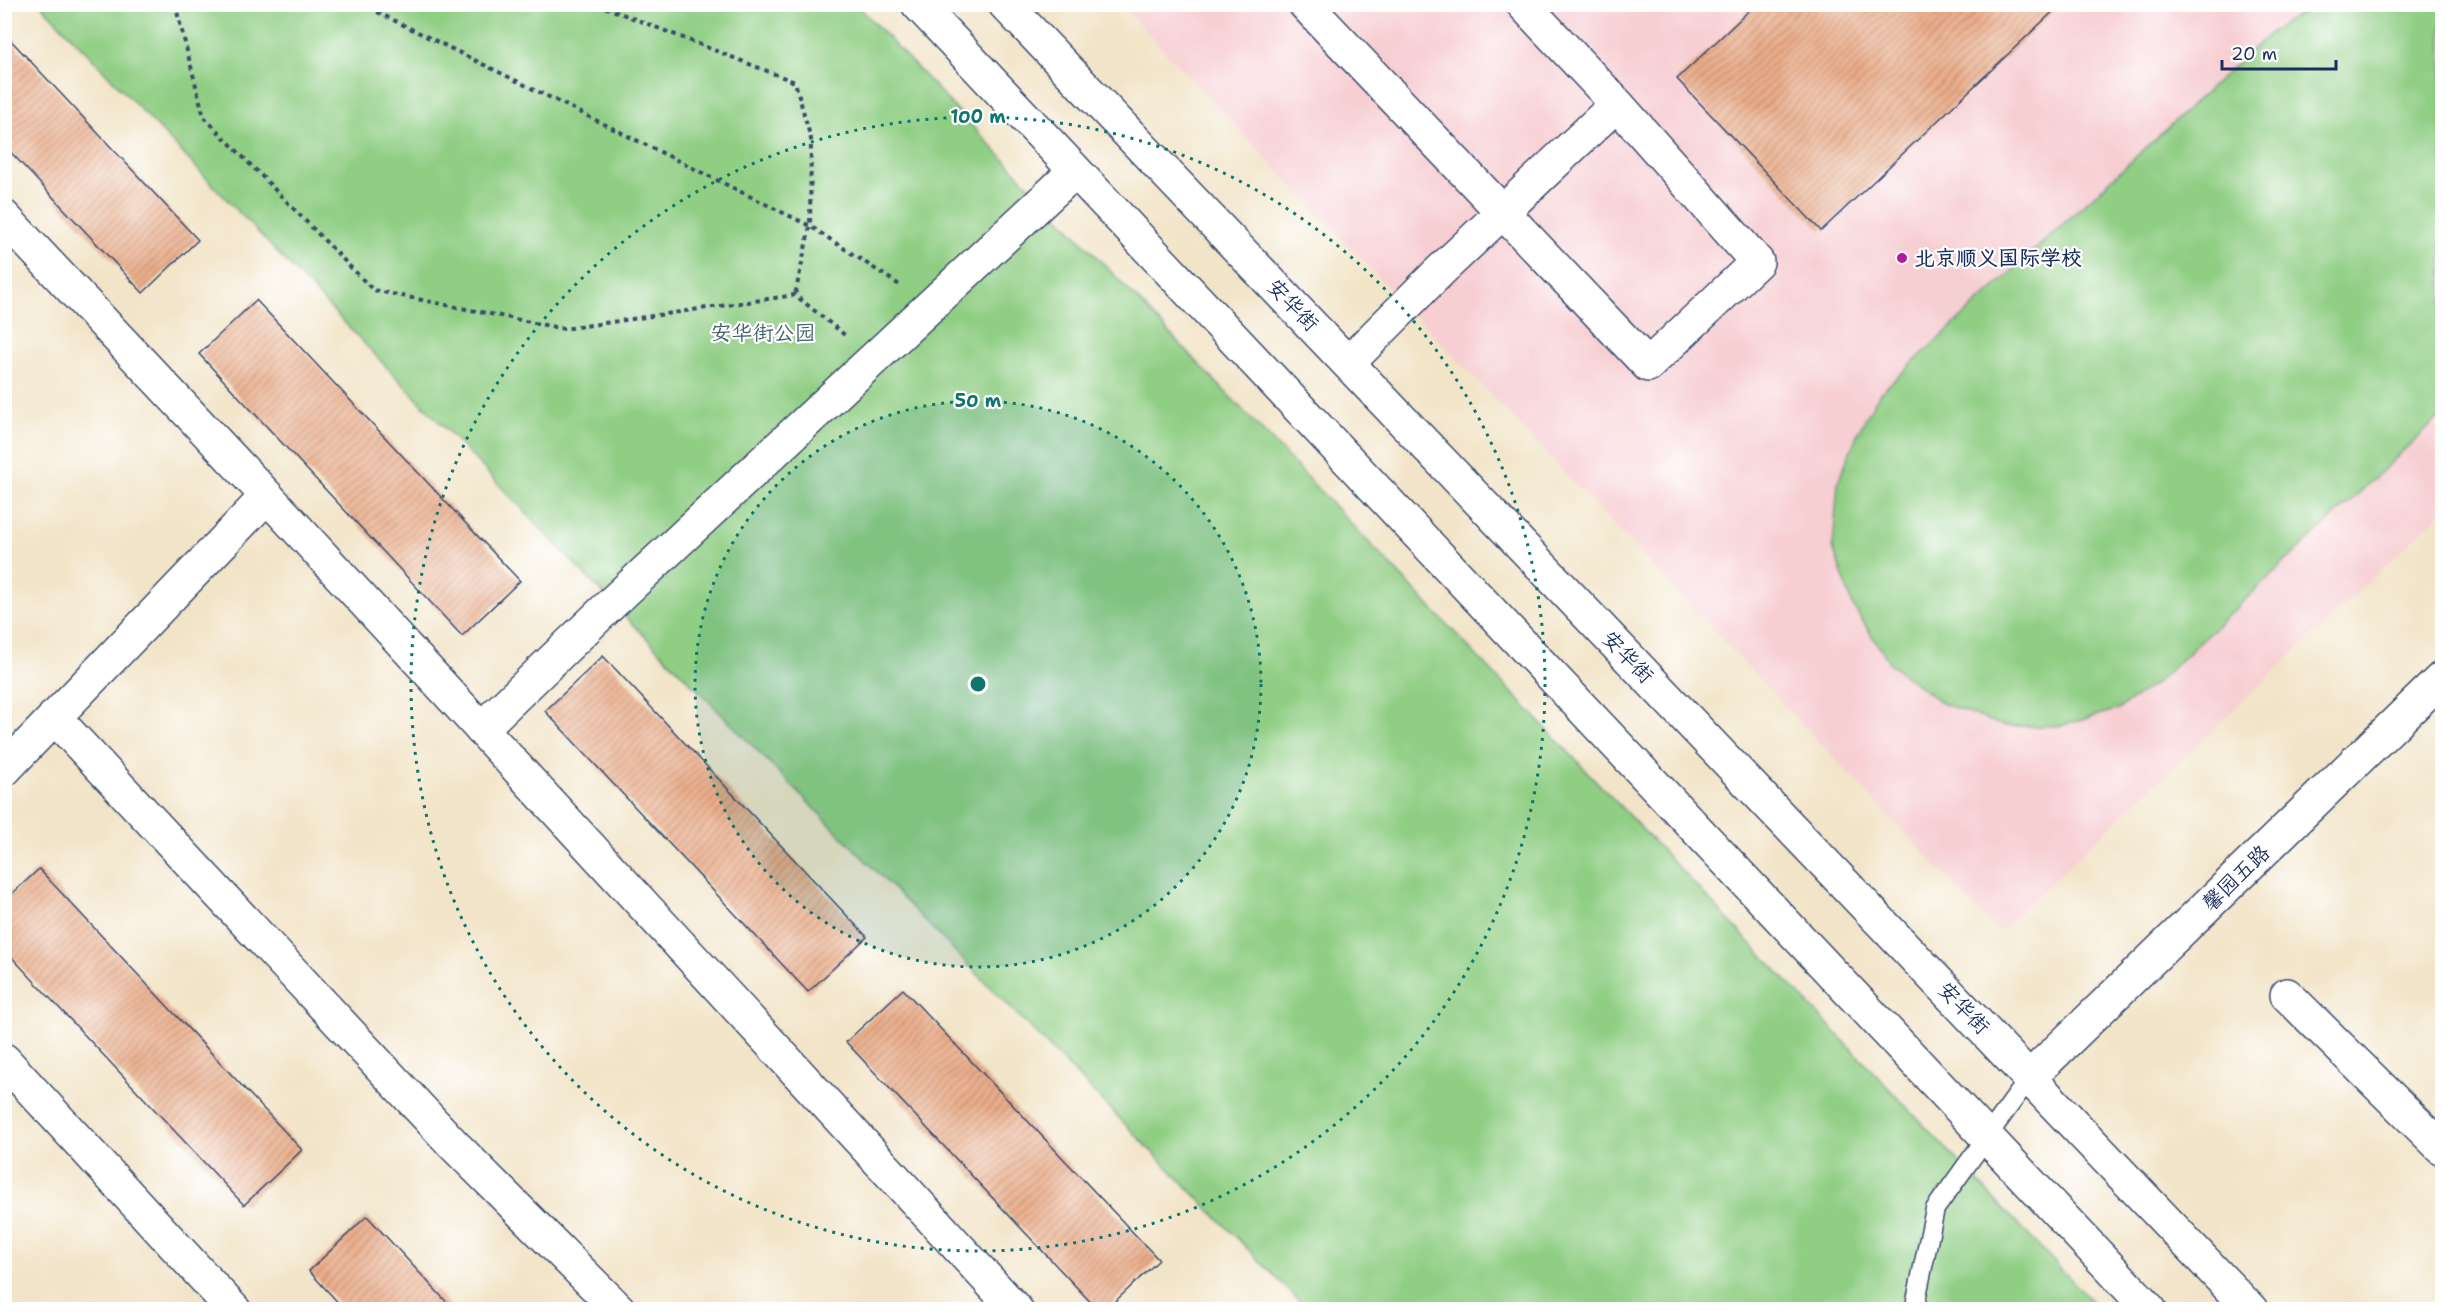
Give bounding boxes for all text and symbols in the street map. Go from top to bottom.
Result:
scale bar [2222,33,2336,71]
text: 20 m [2231,42,2277,66]
text: 100 m [950,105,1006,129]
place label: 北京顺义国际学校 [1914,244,2082,272]
marker: 北京顺义国际学校 [1895,251,1909,265]
street label: 安华街 [1261,273,1325,337]
park label: 安华街公园 [711,319,816,347]
text: 50 m [955,389,1002,413]
street label: 安华街 [1596,625,1660,689]
centre of rings [968,674,988,694]
street label: 馨园五路 [2196,839,2276,917]
street label: 安华街 [1932,976,1996,1040]

